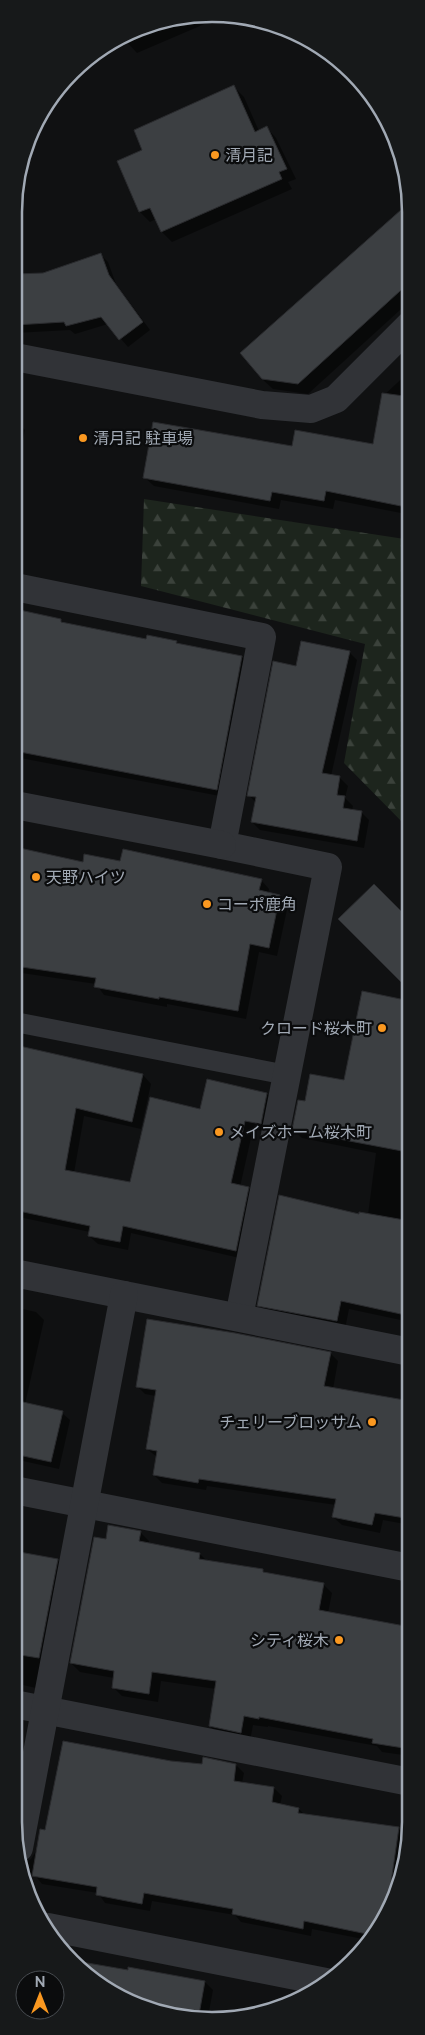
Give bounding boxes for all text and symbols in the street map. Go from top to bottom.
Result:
place label: 清月記 [225,146,273,165]
marker: 清月記 [209,149,221,161]
place label: 清月記 駐車場 [93,429,193,448]
marker: 清月記 駐車場 [77,432,89,444]
place label: 天野ハイツ [46,868,126,887]
marker: 天野ハイツ [30,871,42,883]
place label: コーポ鹿角 [217,895,297,914]
marker: コーポ鹿角 [201,898,213,910]
place label: クロード桜木町 [260,1019,372,1038]
marker: クロード桜木町 [376,1022,388,1034]
place label: メイズホーム桜木町 [229,1123,372,1142]
marker: メイズホーム桜木町 [213,1126,225,1138]
place label: チェリーブロッサム [219,1413,362,1432]
marker: チェリーブロッサム [366,1416,378,1428]
place label: シティ桜木 [250,1631,329,1650]
marker: シティ桜木 [333,1634,345,1646]
north arrow [15,1970,65,2020]
text: N [35,1974,45,1990]

